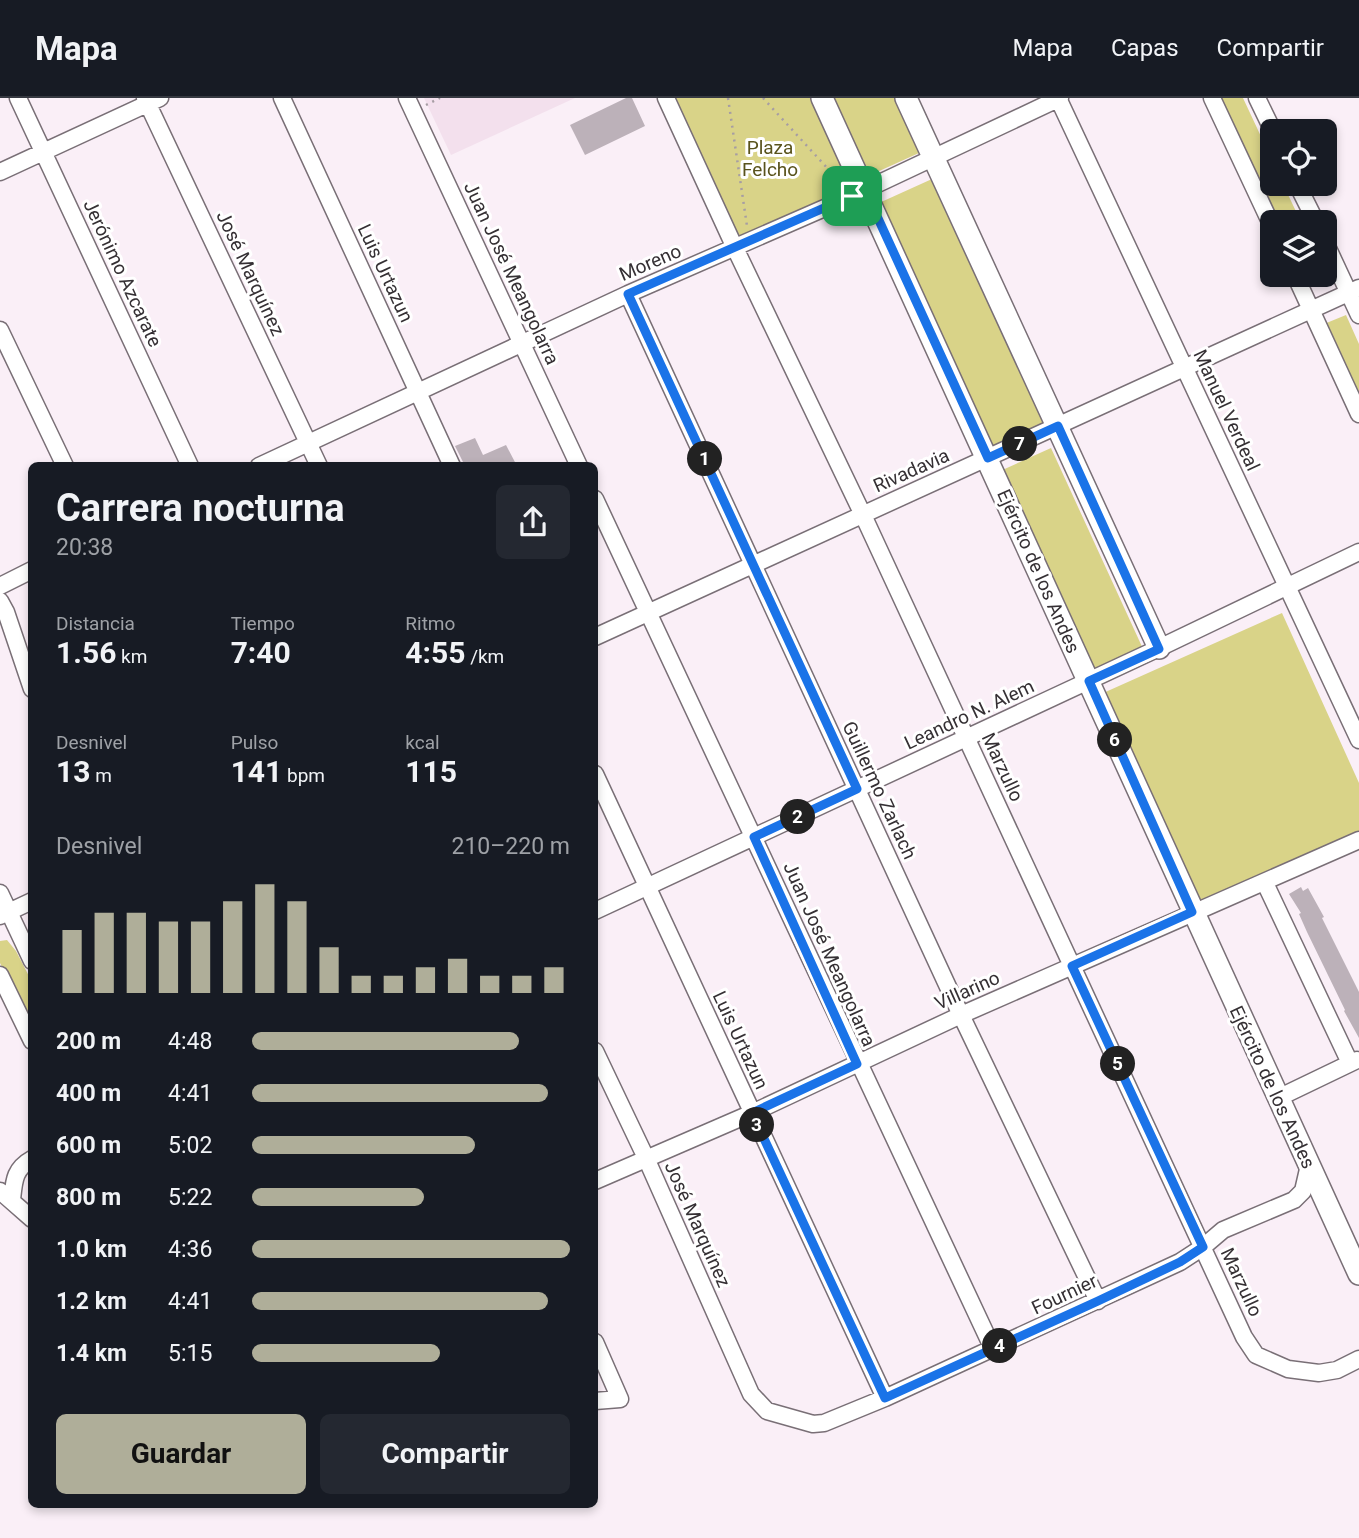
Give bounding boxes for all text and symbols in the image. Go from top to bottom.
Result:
text: Mapa [35,29,118,68]
text: Mapa [1012,34,1073,62]
text: Capas [1111,34,1179,62]
text: Compartir [1217,34,1324,62]
map controls [1260,119,1337,287]
button: locate [1260,119,1337,196]
park label: Plaza Felcho [742,136,798,181]
pin [822,166,882,226]
icon: arrive [833,177,871,215]
street label: Juan José Meangolarra [459,178,564,368]
street label: Jerónimo Azcarate [78,196,167,350]
street label: José Marquínez [212,207,290,339]
button: layers [1260,210,1337,287]
street label: Luis Urtazun [353,220,418,326]
street label: Moreno [616,239,685,286]
street label: Manuel Verdeal [1188,346,1265,474]
pin: 7 [1002,426,1038,462]
text: 7 [1014,432,1025,455]
pin: 1 [688,442,722,476]
street label: Rivadavia [870,444,953,497]
text: 1 [699,447,710,470]
button: share [496,485,570,559]
text: Carrera nocturna [56,486,345,530]
street label: Ejército de los Andes [992,486,1085,657]
text: 20:38 [56,534,113,561]
text: Distancia [56,612,135,635]
text: Tiempo [231,612,295,635]
text: Ritmo [405,612,455,635]
text: 1.56 [56,635,116,670]
text: 7:40 [231,635,291,670]
text: 4:55 [405,635,465,670]
text: km [116,645,147,668]
text: /km [465,645,504,668]
street label: Leandro N. Alem [901,674,1038,755]
street label: Guillermo Zarlach [838,718,922,863]
pin: 6 [1098,722,1132,758]
text: 6 [1109,728,1120,751]
street label: Marzullo [977,729,1028,805]
text: Desnivel [56,731,127,754]
text: Pulso [231,731,278,754]
text: kcal [405,731,440,754]
text: 13 [56,754,90,789]
text: 141 [231,754,282,789]
text: 115 [405,754,457,789]
text: m [90,764,112,787]
text: bpm [282,764,325,787]
pin: 2 [780,800,816,834]
text: 2 [792,805,803,828]
text: Desnivel [56,833,142,860]
text: 210–220 m [451,833,570,860]
street label: Juan José Meangolarra [779,859,881,1050]
street label: Villarino [931,966,1003,1015]
street label: Luis Urtazun [708,987,773,1093]
street label: Ejército de los Andes [1225,1002,1320,1172]
text: 200 m [56,1028,121,1055]
text: 4:48 [168,1028,212,1055]
pin: 5 [1100,1046,1136,1082]
text: 5 [1112,1052,1123,1075]
text: 400 m [56,1080,121,1107]
text: 4:41 [168,1080,212,1107]
pin: 3 [740,1108,774,1142]
text: 3 [751,1113,762,1136]
text: 600 m [56,1132,121,1159]
text: 5:02 [168,1132,212,1159]
street label: José Marquínez [660,1158,736,1291]
text: 800 m [56,1184,121,1211]
text: 5:22 [168,1184,212,1211]
text: 1.0 km [56,1236,127,1263]
text: 4:36 [168,1236,212,1263]
street label: Marzullo [1216,1244,1267,1320]
street label: Fournier [1028,1269,1101,1320]
text: 1.2 km [56,1288,127,1315]
text: 4:41 [168,1288,212,1315]
pin: 4 [982,1328,1018,1364]
text: 4 [994,1334,1005,1357]
text: 1.4 km [56,1340,127,1367]
text: 5:15 [168,1340,212,1367]
button: Guardar [56,1414,306,1494]
button: Compartir [320,1414,570,1494]

